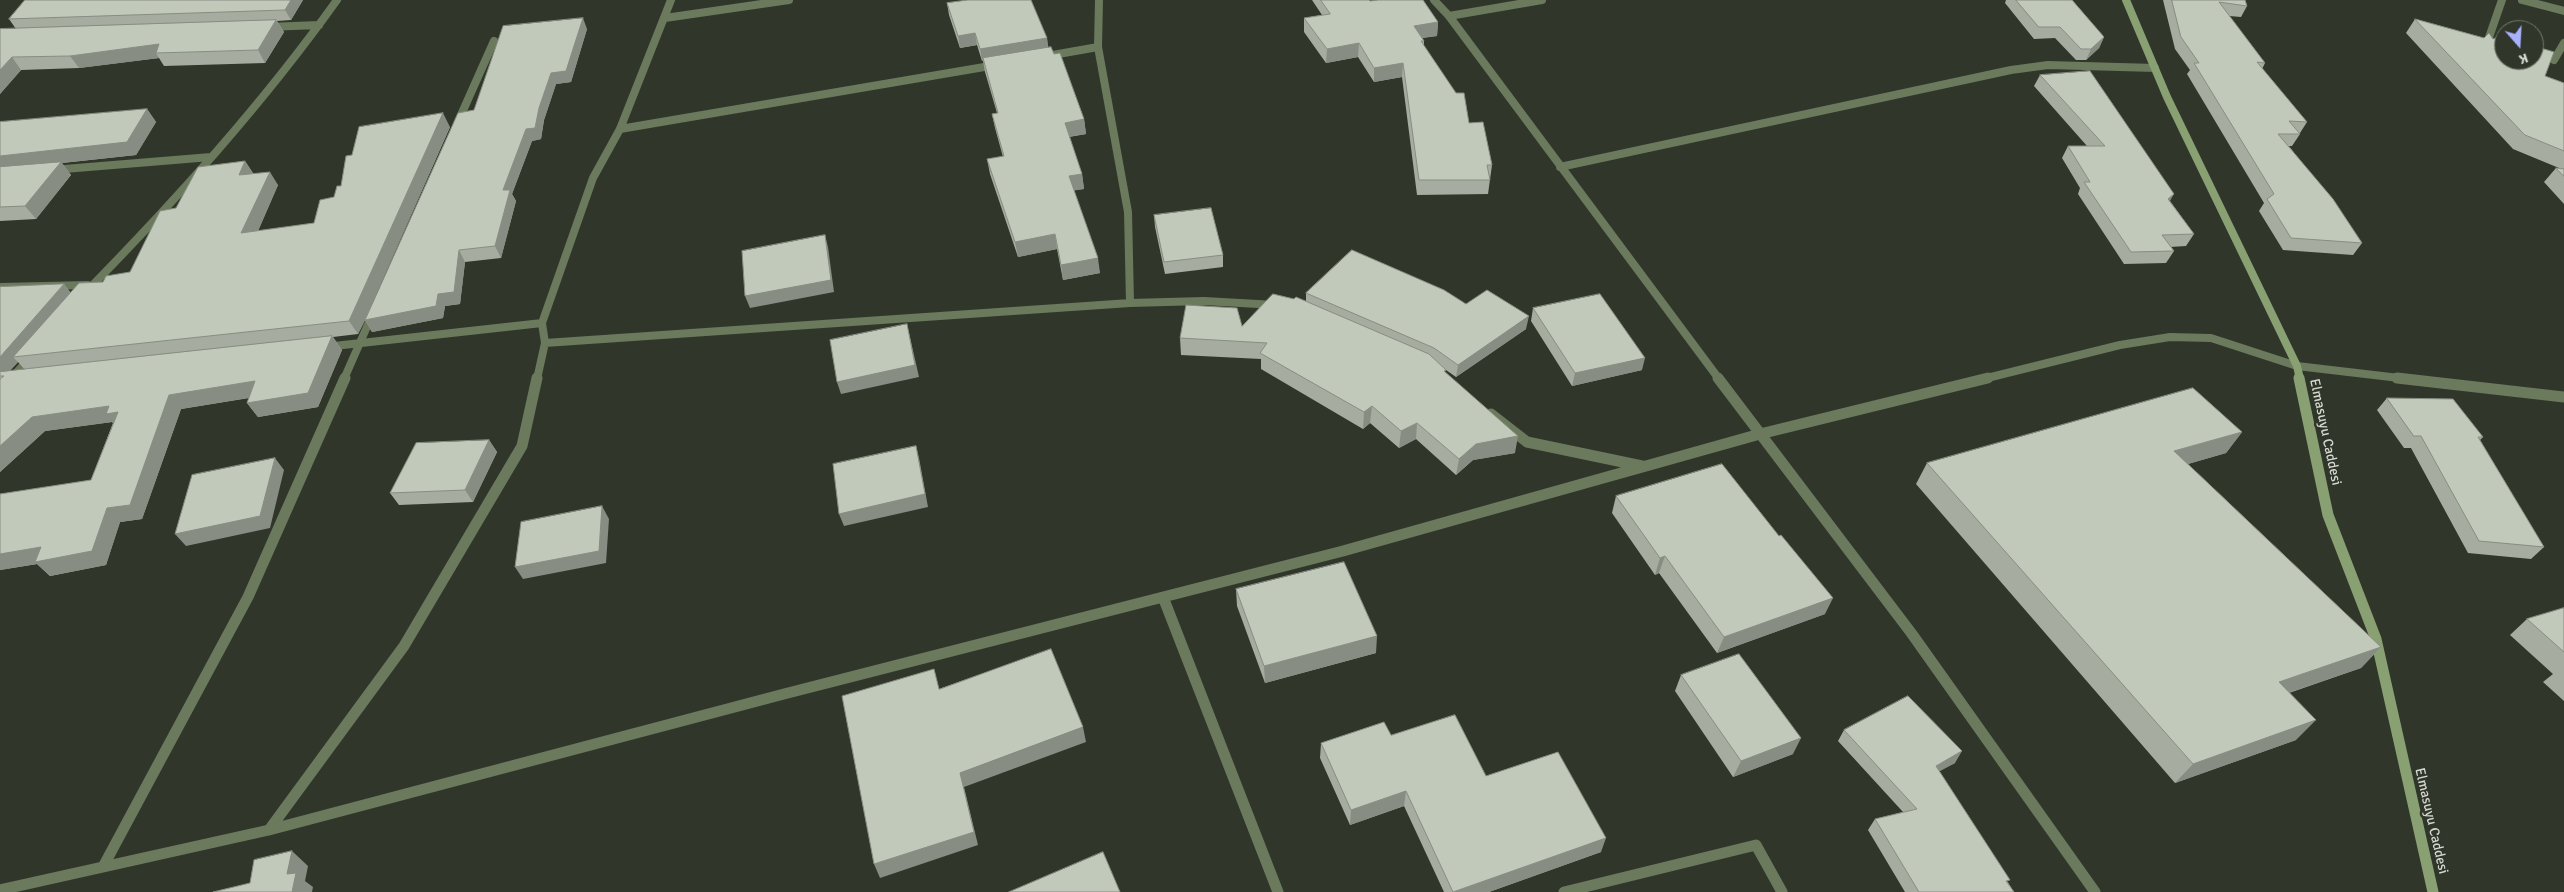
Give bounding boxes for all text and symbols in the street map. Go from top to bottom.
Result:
north arrow [2494,20,2544,70]
text: K [2517,49,2531,68]
street label: Elmasuyu Caddesi [2305,377,2345,487]
street label: Elmasuyu Caddesi [2411,766,2451,876]

